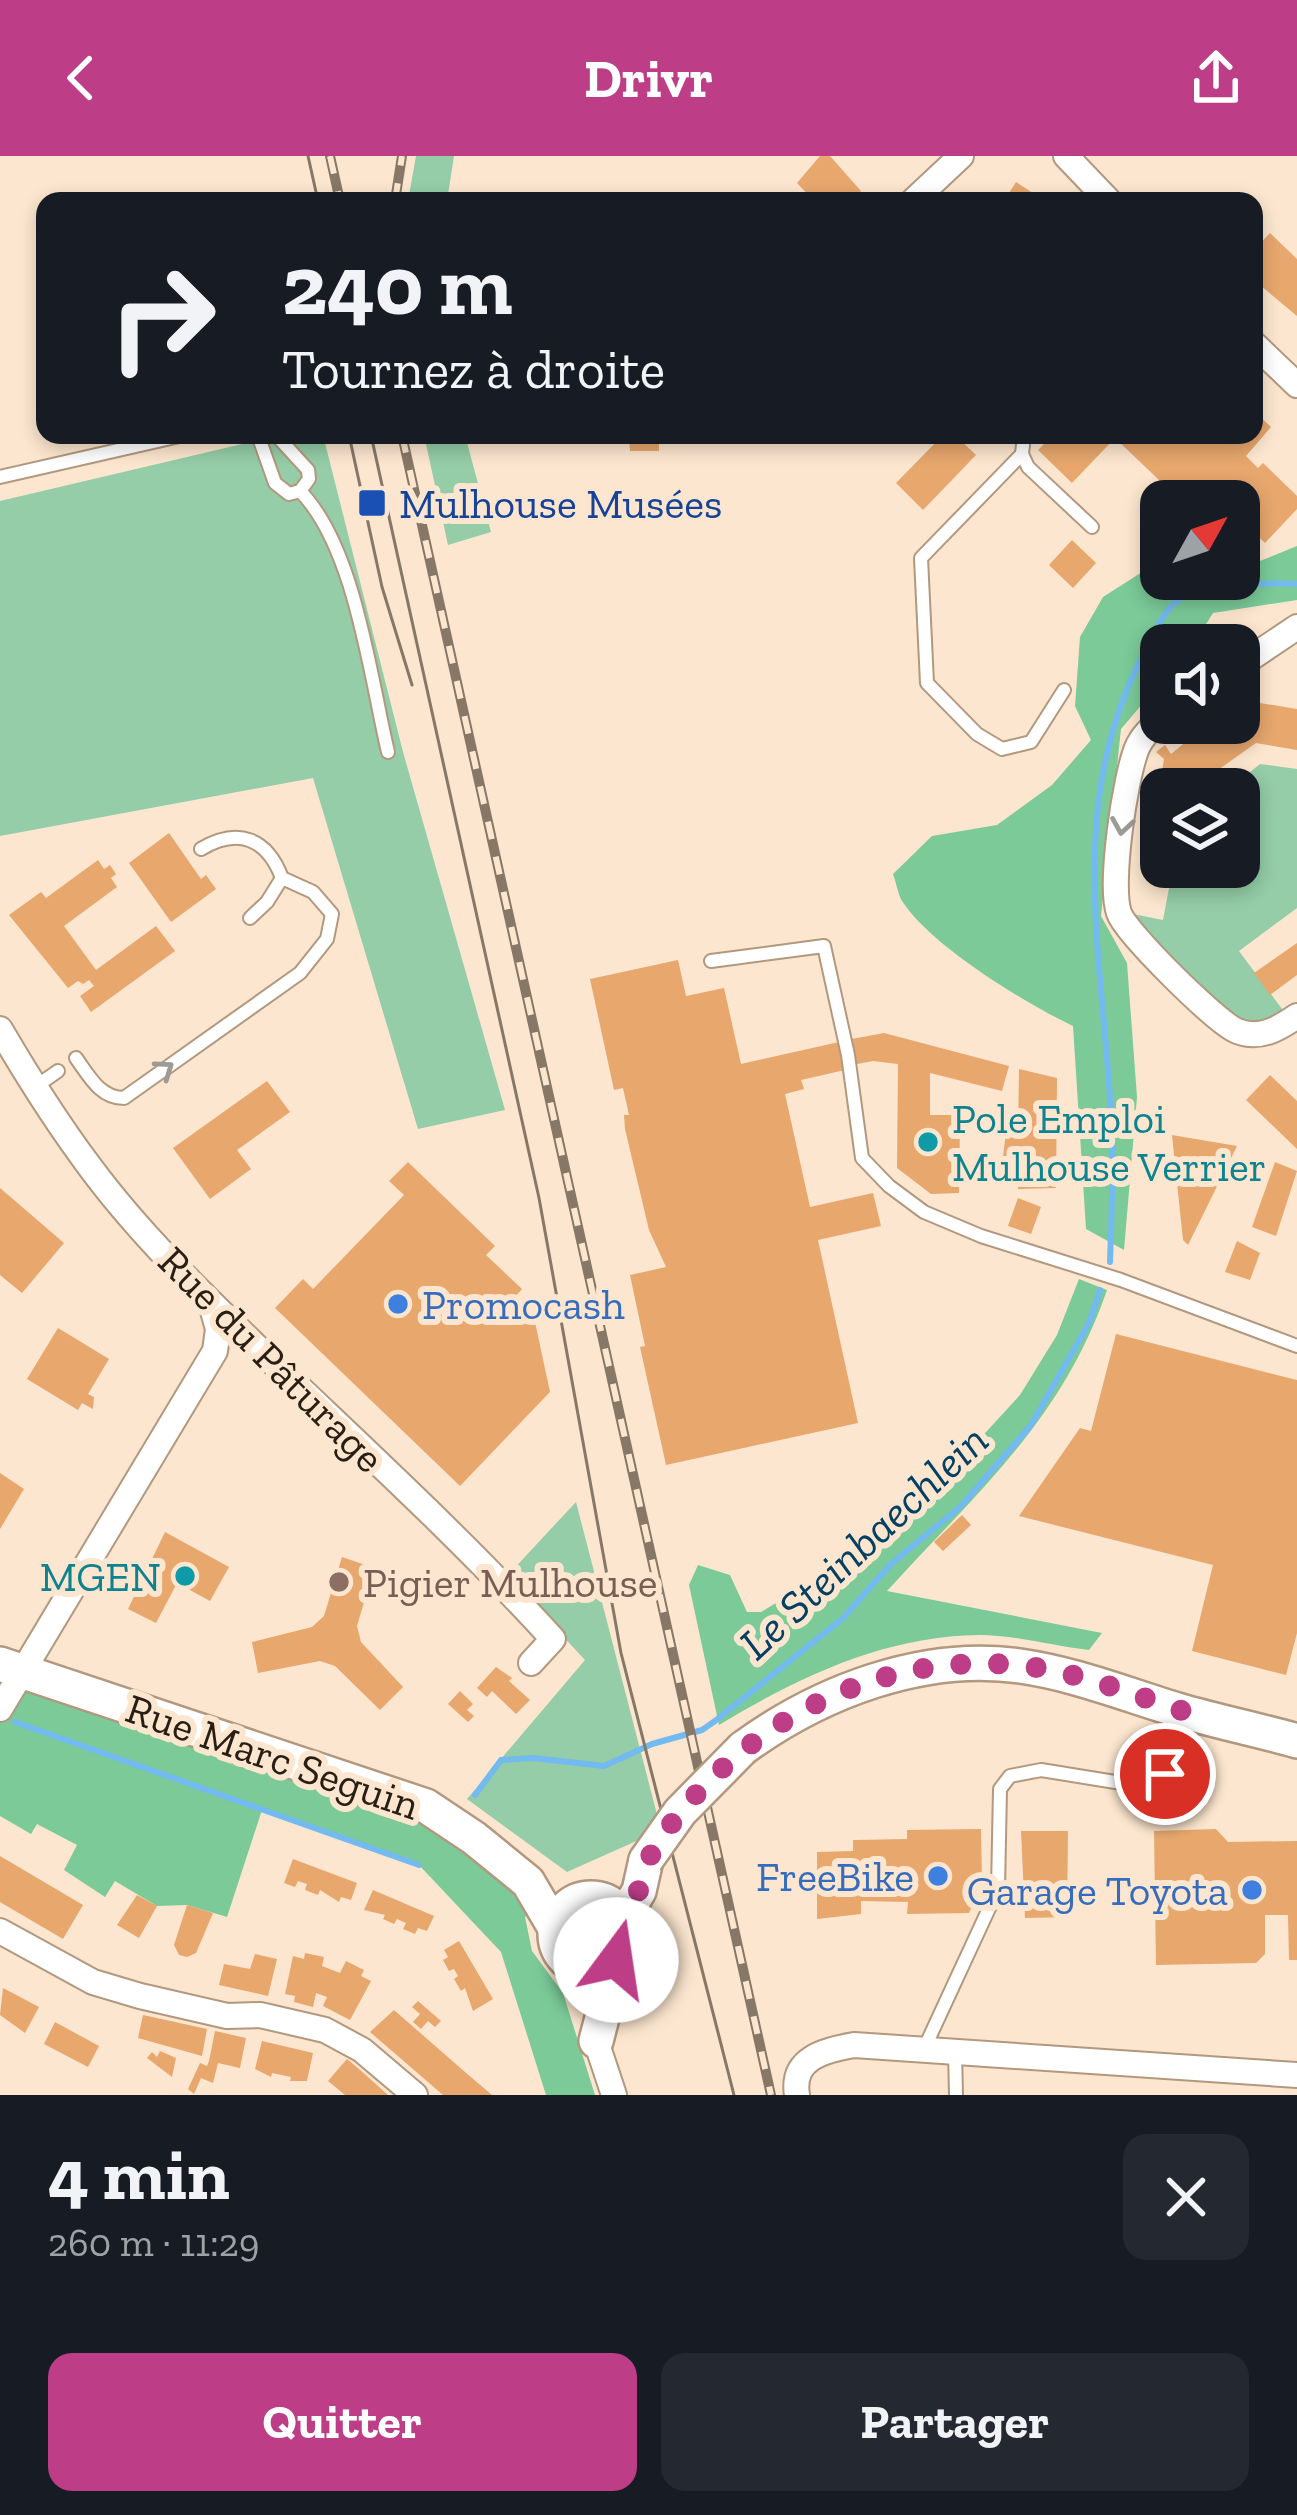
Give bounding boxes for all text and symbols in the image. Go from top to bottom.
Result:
icon: back [48,45,114,111]
icon: share [1183,45,1249,111]
text: Drivr [584,46,713,111]
text: 240 m [282,235,513,336]
icon: right [84,240,240,396]
text: Tournez à droite [282,337,665,402]
place label: Mulhouse Musées [399,478,722,529]
north arrow [1140,480,1260,600]
map controls [1140,480,1260,888]
marker: Mulhouse Musées [356,487,388,519]
button: sound [1140,624,1260,744]
button: layers [1140,768,1260,888]
one-way arrow [1111,816,1136,836]
one-way arrow [152,1061,174,1083]
place label: Pole Emploi Mulhouse Verrier [952,1093,1266,1192]
marker: Pole Emploi Mulhouse Verrier [915,1129,941,1155]
street label: Rue du Pâturage [148,1236,395,1483]
place label: Promocash [422,1279,625,1330]
marker: Promocash [385,1291,411,1317]
water label: Le Steinbaechlein [728,1413,999,1671]
place label: MGEN [40,1551,161,1602]
place label: Pigier Mulhouse [363,1557,658,1608]
marker: MGEN [172,1563,198,1589]
marker: Pigier Mulhouse [326,1569,352,1595]
street label: Rue Marc Seguin [120,1682,426,1831]
pin [1114,1723,1216,1825]
icon: arrive [1132,1741,1198,1807]
place label: FreeBike [756,1851,914,1902]
marker: FreeBike [925,1863,951,1889]
place label: Garage Toyota [967,1865,1228,1916]
marker: Garage Toyota [1239,1877,1265,1903]
position arrow [553,1897,679,2023]
text: 4 min [48,2131,230,2217]
button: close [1123,2134,1249,2260]
text: 260 m · 11:29 [48,2219,260,2266]
button: Quitter [48,2353,637,2491]
button: Partager [661,2353,1249,2491]

